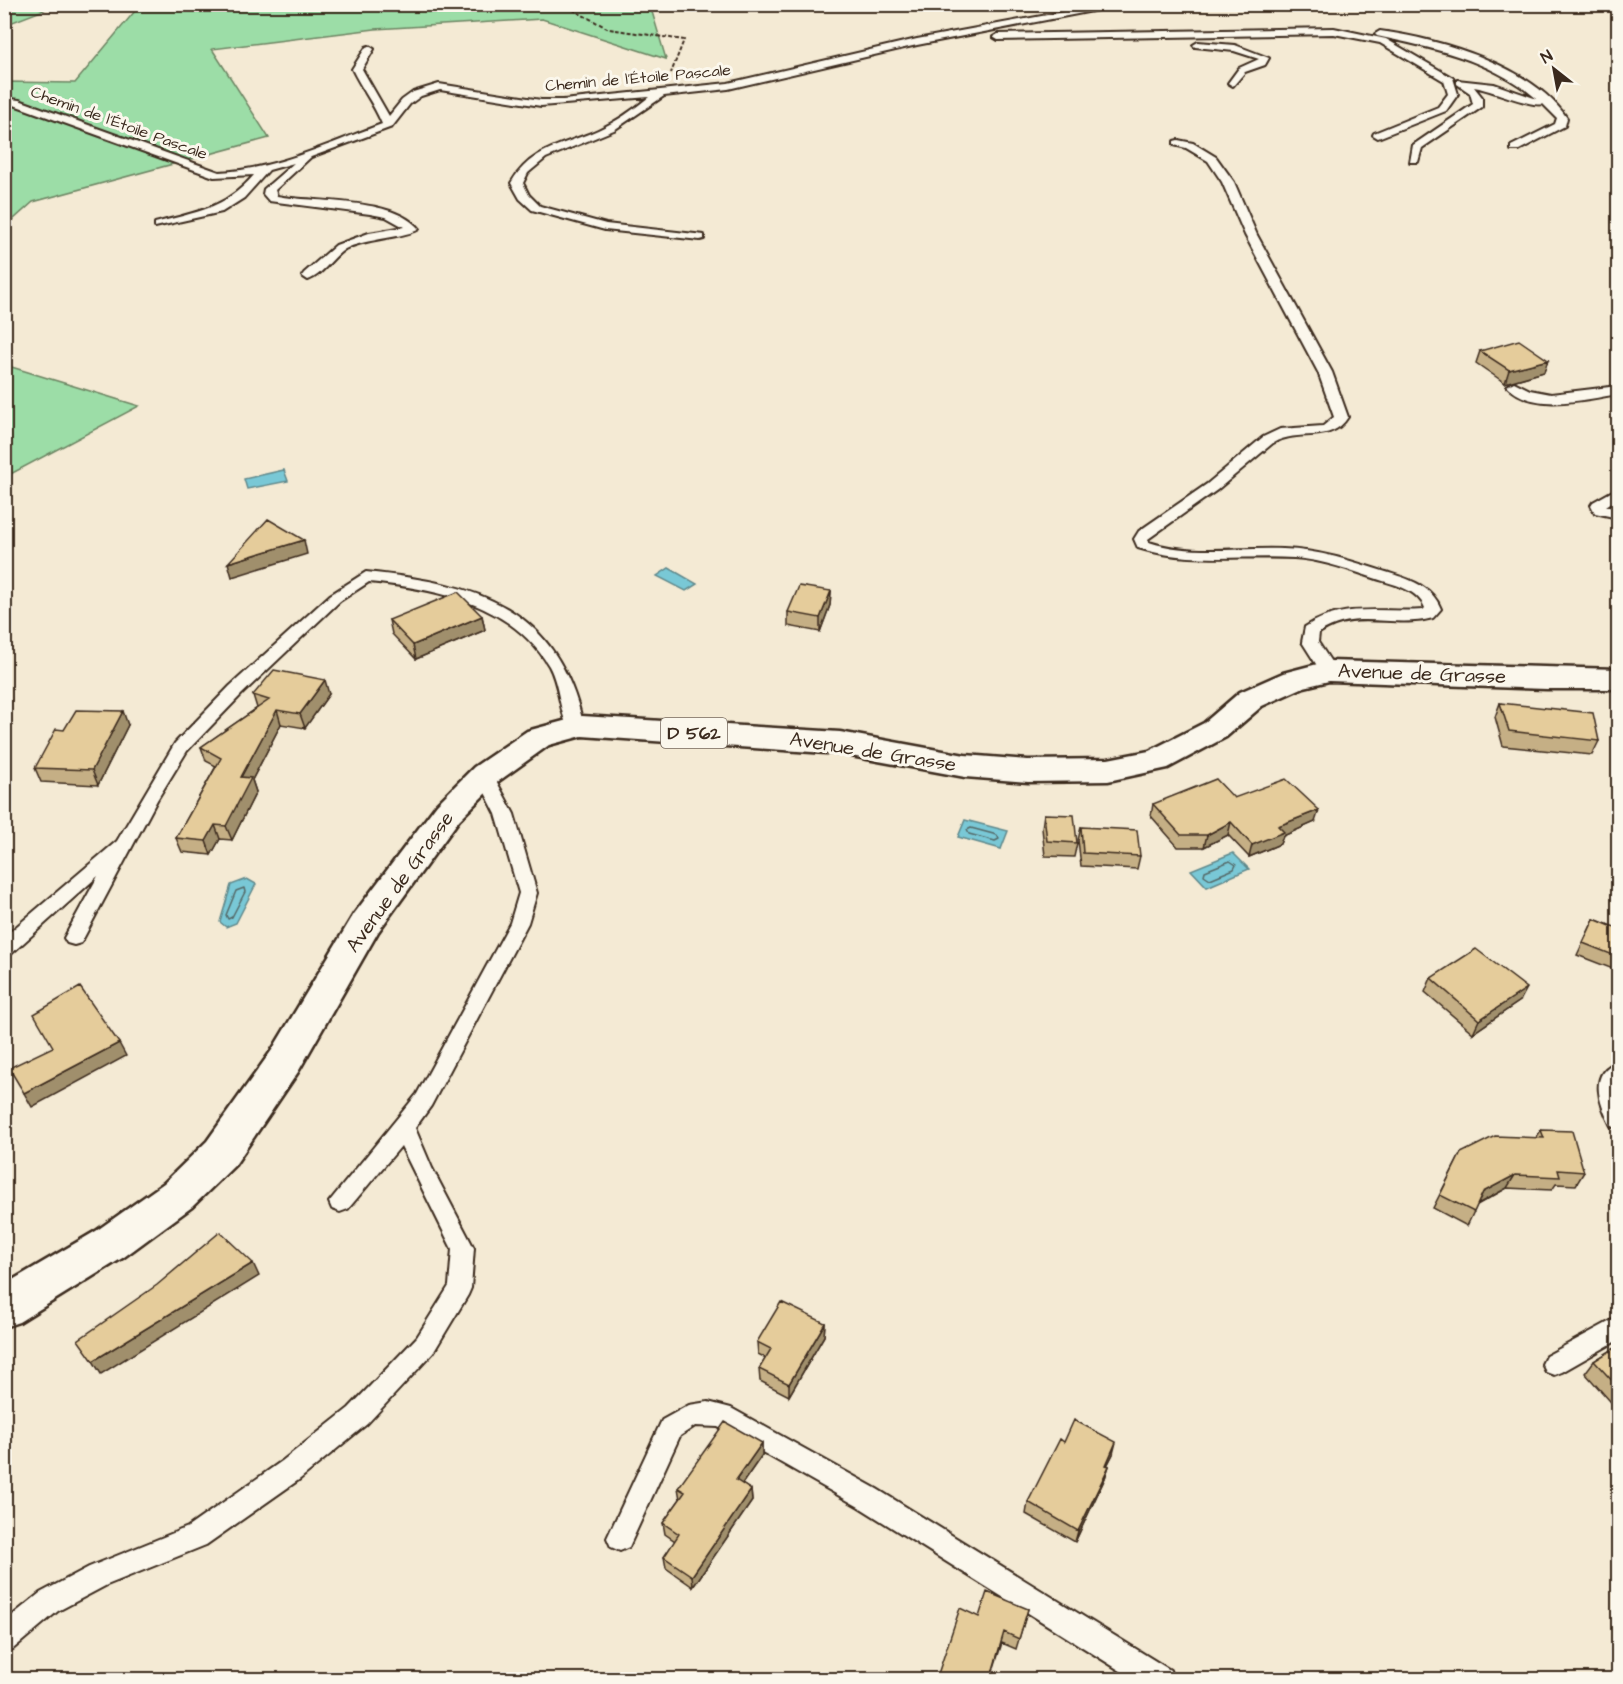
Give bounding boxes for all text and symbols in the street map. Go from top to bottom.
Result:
north arrow [1524,39,1584,99]
text: N [1537,45,1557,69]
street label: Chemin de l'Étoile Pascale [544,59,732,97]
street label: Chemin de l'Étoile Pascale [28,81,211,165]
street label: Avenue de Grasse [1338,657,1507,691]
road number: D 562 [661,718,727,748]
street label: Avenue de Grasse [788,725,958,779]
street label: Avenue de Grasse [339,806,461,958]

